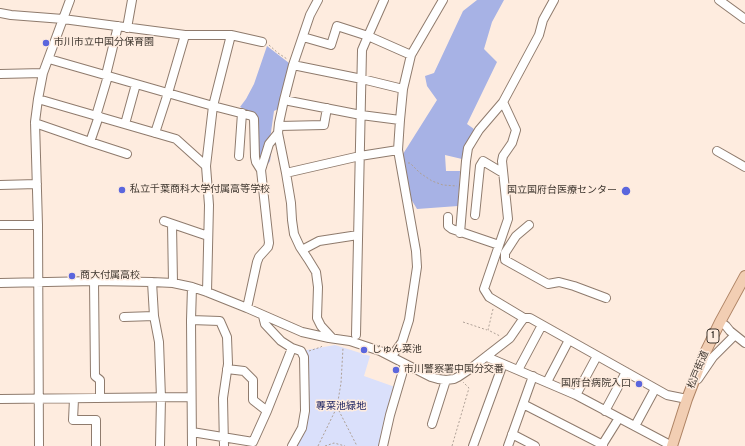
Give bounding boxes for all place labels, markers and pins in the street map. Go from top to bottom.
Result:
place label: 市川市立中国分保育園 [54,37,154,49]
marker: 市川市立中国分保育園 [41,38,51,48]
place label: 私立千葉商科大学付属高等学校 [130,184,270,196]
marker: 私立千葉商科大学付属高等学校 [117,185,127,195]
place label: 国立国府台医療センター [507,185,617,197]
marker: 国立国府台医療センター [620,185,632,197]
place label: 商大付属高校 [80,270,140,282]
marker: 商大付属高校 [67,271,77,281]
place label: じゅん菜池 [372,344,422,356]
marker: じゅん菜池 [359,345,369,355]
place label: 市川警察署中国分交番 [404,364,504,376]
marker: 市川警察署中国分交番 [391,365,401,375]
place label: 国府台病院入口 [561,378,631,390]
marker: 国府台病院入口 [634,379,644,389]

